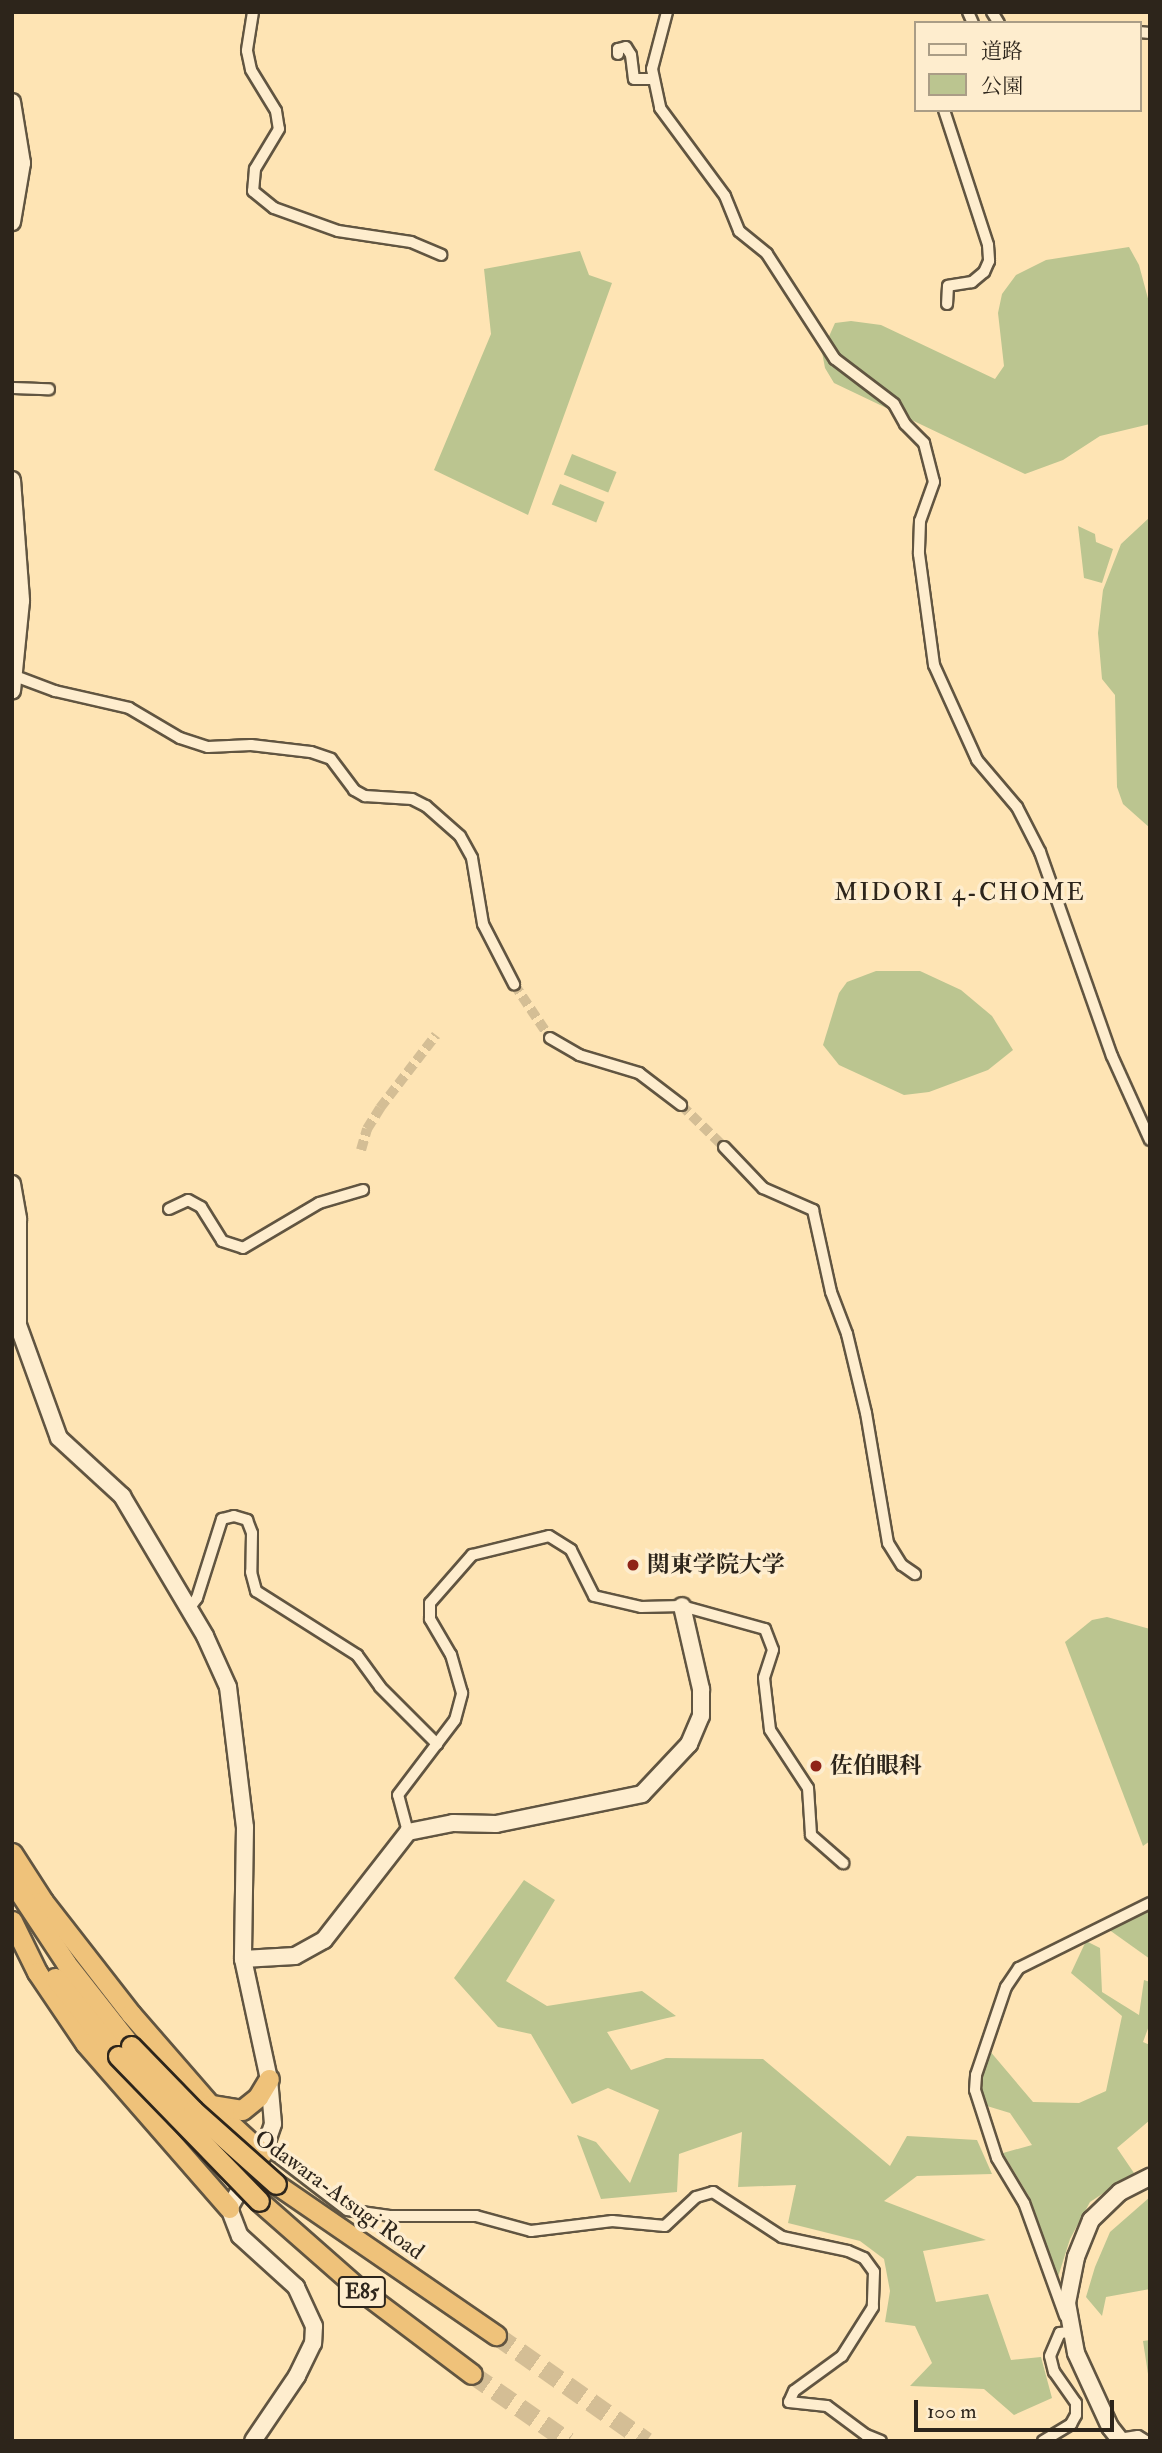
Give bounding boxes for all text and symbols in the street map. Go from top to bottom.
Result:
legend [914,21,1141,112]
text: 道路 [981,38,1023,65]
text: 公園 [981,73,1023,100]
district label: MIDORI 4-CHOME [836,879,1084,907]
place label: 関東学院大学 [647,1551,785,1579]
marker: 関東学院大学 [625,1557,641,1573]
place label: 佐伯眼科 [830,1752,922,1780]
marker: 佐伯眼科 [808,1758,824,1774]
street label: Odawara-Atsugi Road [249,2124,429,2266]
road number: E85 [338,2274,386,2310]
scale bar [917,2386,1116,2430]
text: 100 m [927,2398,977,2425]

